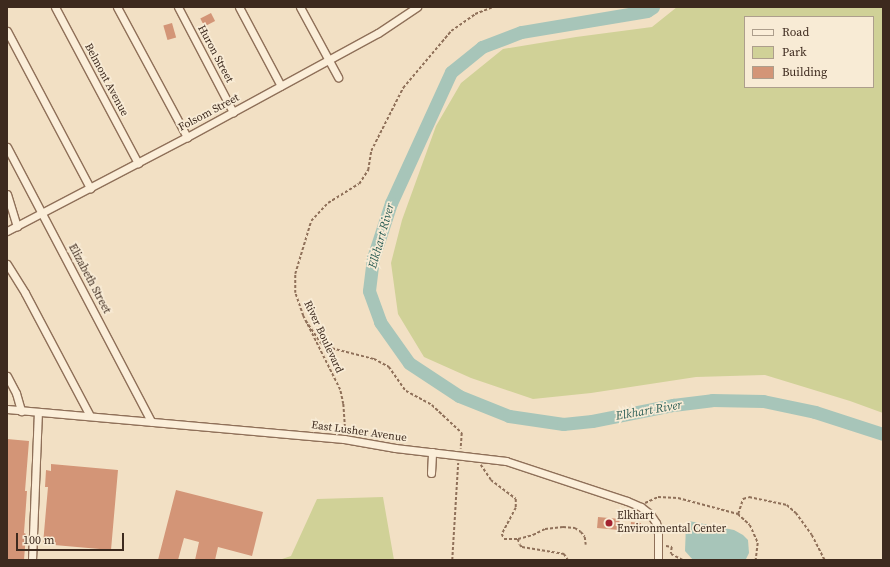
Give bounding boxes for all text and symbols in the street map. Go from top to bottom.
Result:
legend [744,16,874,88]
street label: Huron Street [194,23,236,85]
text: Road [782,24,809,40]
street label: Belmont Avenue [81,41,131,119]
text: Park [782,44,807,60]
text: Building [782,64,827,80]
street label: Folsom Street [176,91,242,135]
water label: Elkhart River [366,202,398,270]
street label: Elizabeth Street [65,242,113,316]
street label: River Boulevard [300,299,346,375]
water label: Elkhart River [615,398,683,424]
street label: East Lusher Avenue [311,419,407,445]
place label: Elkhart Environmental Center [617,510,726,536]
marker: Elkhart Environmental Center [604,518,614,528]
scale bar [18,525,126,551]
text: 100 m [23,532,55,548]

